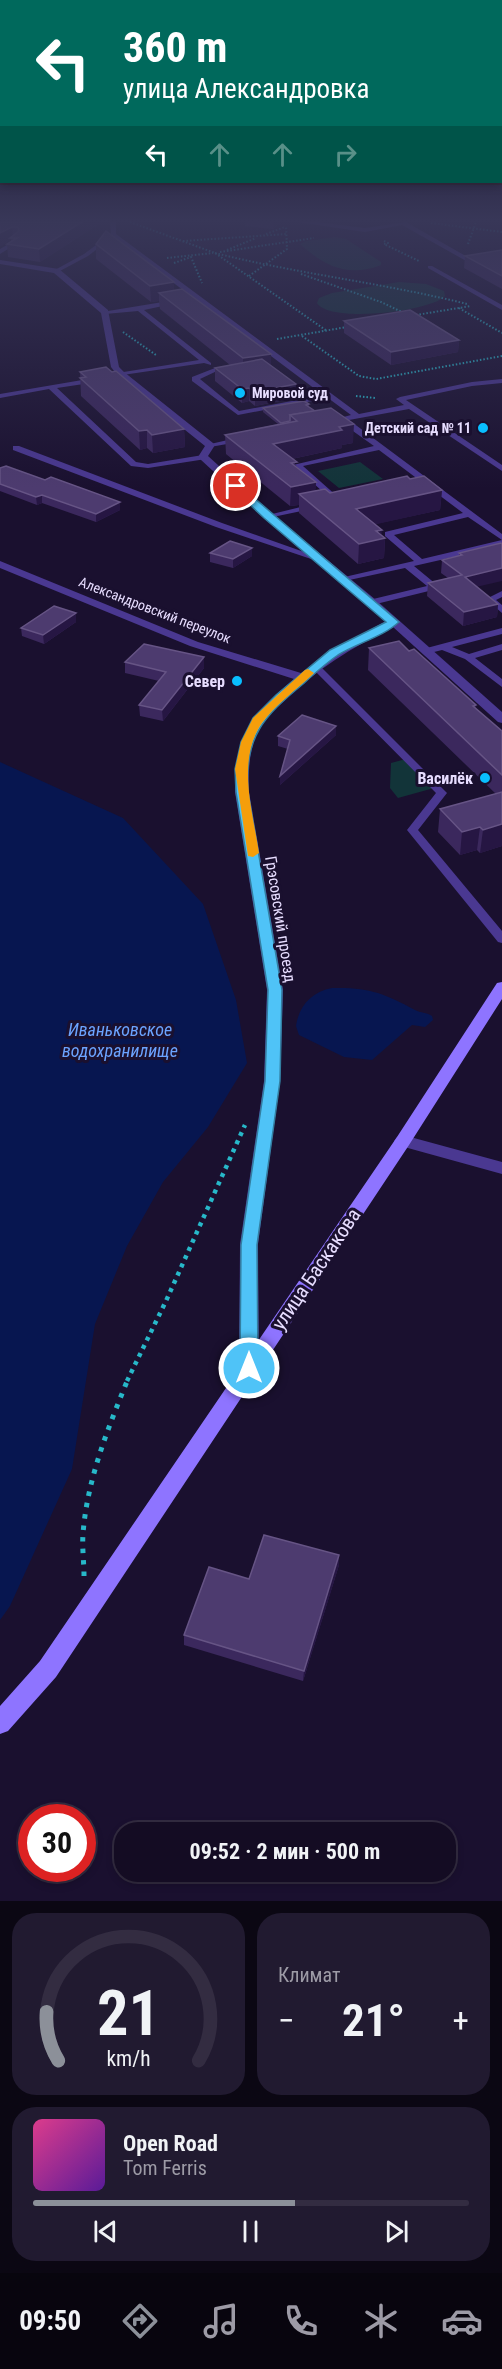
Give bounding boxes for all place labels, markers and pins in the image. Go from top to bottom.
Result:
place label: Мировой суд [252,385,328,401]
marker: Мировой суд [233,386,247,400]
place label: Детский сад № 11 [365,420,471,436]
marker: Детский сад № 11 [476,421,490,435]
pin [210,460,261,511]
place label: Север [185,672,225,691]
marker: Север [230,674,244,688]
place label: Василёк [417,769,473,788]
marker: Василёк [478,771,492,785]

